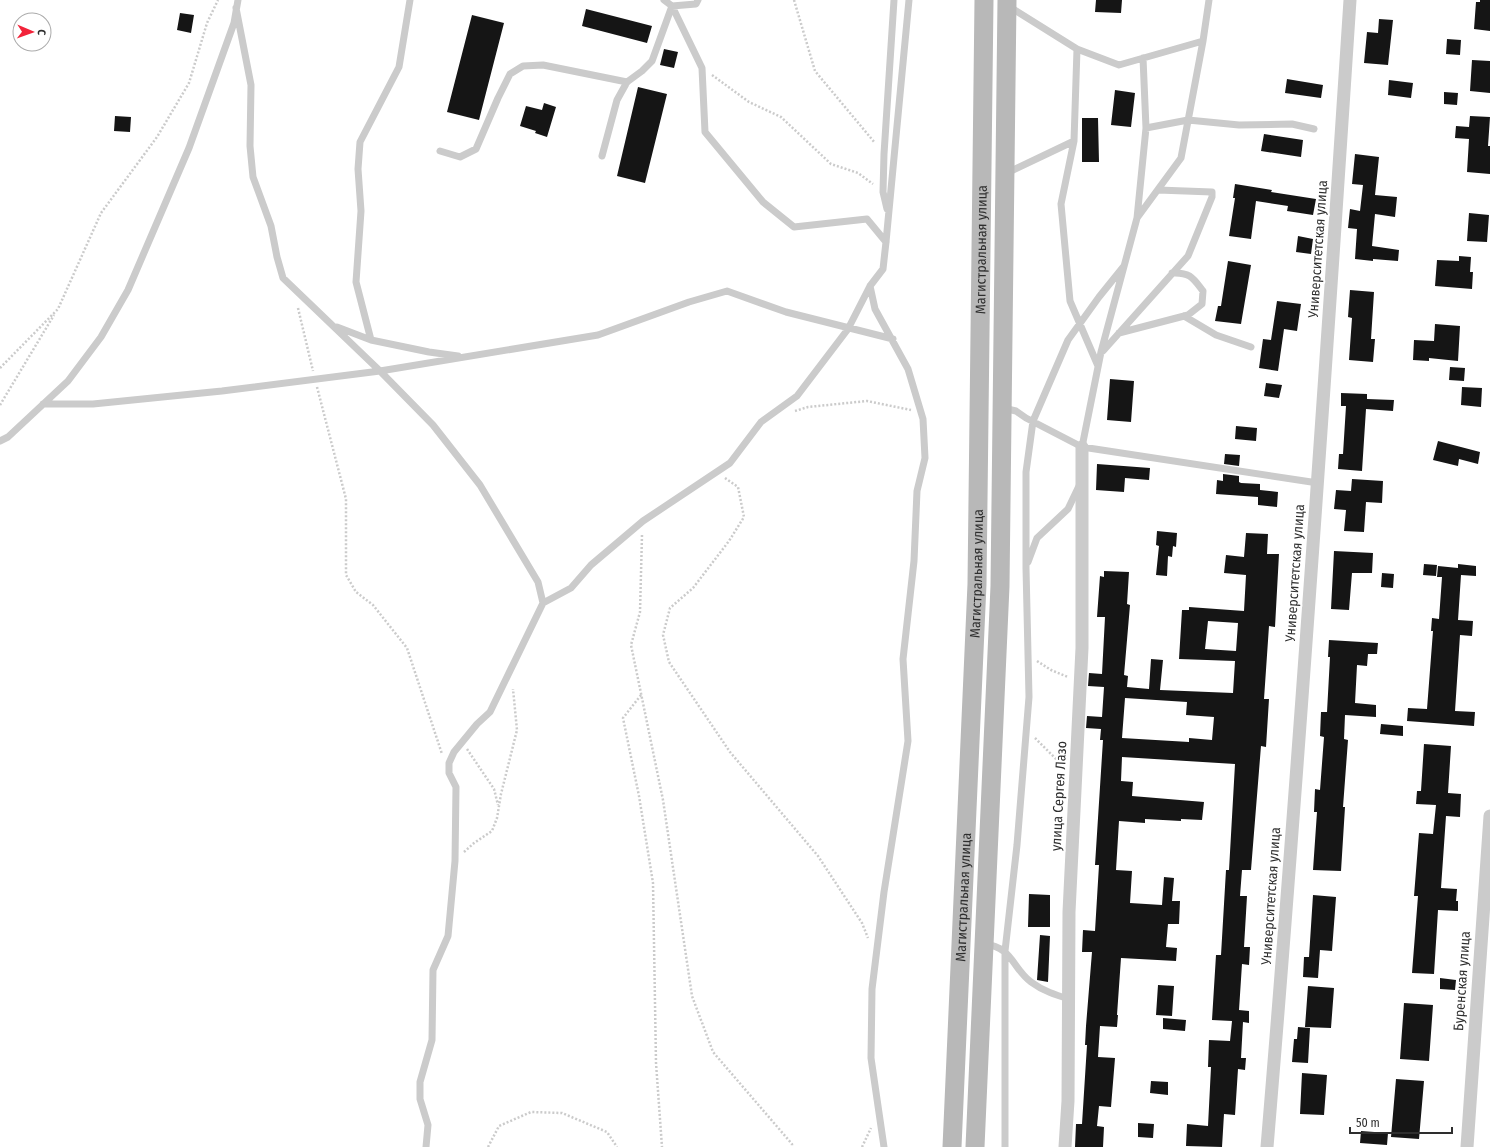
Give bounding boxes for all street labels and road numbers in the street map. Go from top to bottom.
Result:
street label: Университетская улица [1305,179,1331,319]
street label: Магистральная улица [972,185,990,314]
street label: Университетская улица [1282,503,1308,643]
street label: Магистральная улица [966,509,986,638]
street label: улица Сергея Лазо [1048,741,1070,851]
street label: Университетская улица [1258,826,1284,966]
street label: Магистральная улица [952,832,974,962]
street label: Буренская улица [1450,930,1474,1031]

